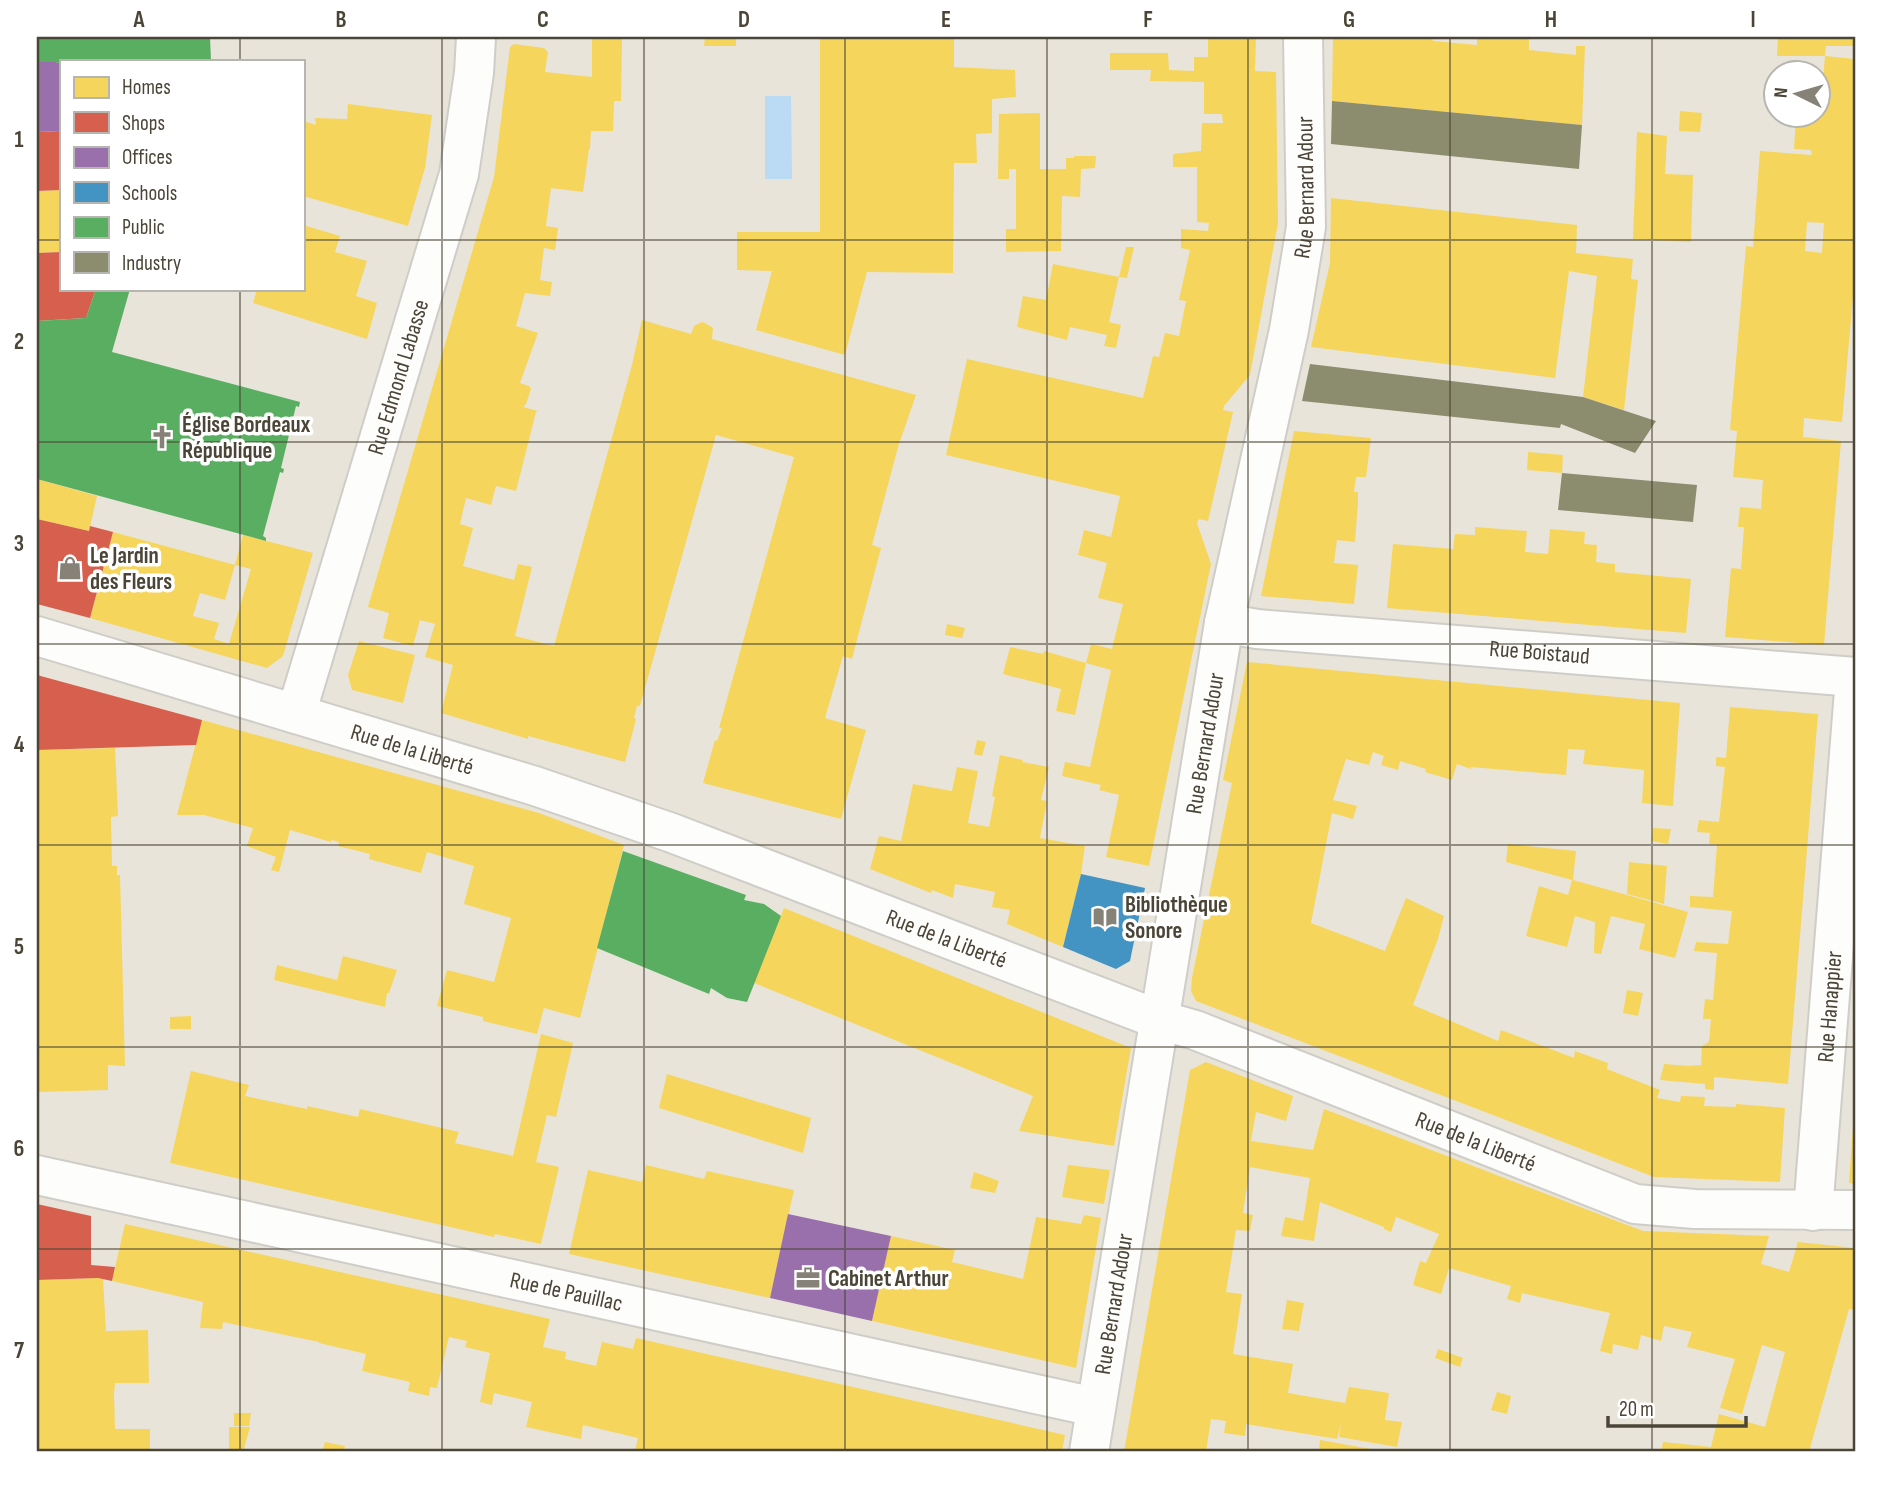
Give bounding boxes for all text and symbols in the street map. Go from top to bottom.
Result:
text: A [133,6,146,34]
text: B [336,6,347,34]
text: C [537,6,549,34]
text: D [738,6,750,34]
text: E [941,6,951,34]
text: F [1143,6,1153,34]
text: G [1343,6,1355,34]
text: H [1545,6,1557,34]
text: I [1750,6,1756,34]
legend [60,60,304,290]
north arrow [1762,60,1832,130]
text: Homes [122,75,171,100]
text: N [1770,87,1793,99]
text: Shops [122,111,165,136]
street label: Rue Bernard Adour [1288,116,1321,261]
text: 1 [14,126,24,154]
text: Offices [122,145,173,170]
text: Schools [122,181,177,206]
text: Public [122,215,165,240]
text: Industry [122,251,181,276]
street label: Rue Edmond Labasse [362,296,435,458]
text: 2 [14,328,24,356]
place label: Église Bordeaux République [182,411,311,465]
church icon: Église Bordeaux République [148,423,176,451]
text: 3 [14,530,24,558]
place label: Le Jardin des Fleurs [90,542,172,596]
shop icon: Le Jardin des Fleurs [56,554,84,582]
street label: Rue Boistaud [1488,635,1591,671]
street label: Rue Bernard Adour [1180,671,1231,816]
street label: Rue de la Liberté [347,718,477,782]
text: 4 [14,731,25,759]
place label: Bibliothèque Sonore [1125,891,1228,945]
street label: Rue de la Liberté [882,903,1011,975]
library icon: Bibliothèque Sonore [1091,903,1119,931]
text: 5 [14,933,24,961]
street label: Rue Hanappier [1812,950,1848,1063]
street label: Rue de la Liberté [1411,1106,1540,1178]
text: 6 [14,1135,24,1163]
street label: Rue Bernard Adour [1089,1231,1139,1377]
office icon: Cabinet Arthur [794,1264,822,1292]
place label: Cabinet Arthur [828,1265,949,1293]
street label: Rue de Pauillac [507,1266,625,1318]
text: 7 [14,1337,24,1365]
scale bar [1608,1384,1747,1428]
text: 20 m [1619,1397,1654,1422]

